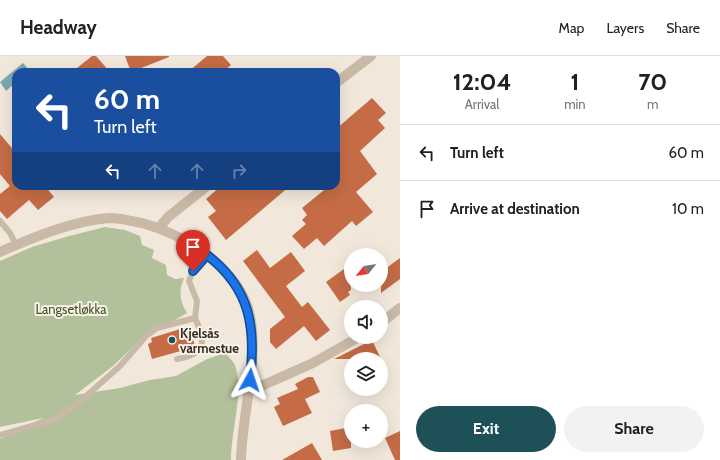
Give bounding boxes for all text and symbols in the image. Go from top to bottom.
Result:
text: Headway [20,16,97,39]
text: Map [559,19,584,37]
text: Layers [606,19,644,37]
text: Share [666,19,700,37]
text: 12:04 [453,67,511,96]
text: 1 [570,67,579,96]
text: 70 [638,67,667,96]
text: 60 m [94,82,160,116]
icon: left [28,84,80,136]
text: Arrival [465,96,499,112]
text: min [564,96,586,112]
text: m [647,96,658,112]
text: Turn left [94,116,157,138]
icon: left [416,142,438,164]
text: Turn left [450,144,504,162]
text: 60 m [668,144,704,162]
icon: left [102,160,124,182]
icon: ahead [144,160,166,182]
icon: ahead [186,160,208,182]
icon: right [228,160,250,182]
icon: arrive [416,198,438,220]
text: Arrive at destination [450,200,580,218]
text: 10 m [672,200,704,218]
pin [176,230,210,271]
icon: arrive [182,236,204,258]
north arrow [344,248,388,292]
map controls [344,248,388,448]
button: sound [344,300,388,344]
park label: Langsetløkka [36,301,107,317]
place label: Kjelsås varmestue [180,325,239,356]
marker: Kjelsås varmestue [167,335,177,345]
button: layers [344,352,388,396]
position arrow [229,359,271,401]
button: + [344,404,388,448]
button: Exit [416,406,556,452]
button: Share [564,406,704,452]

